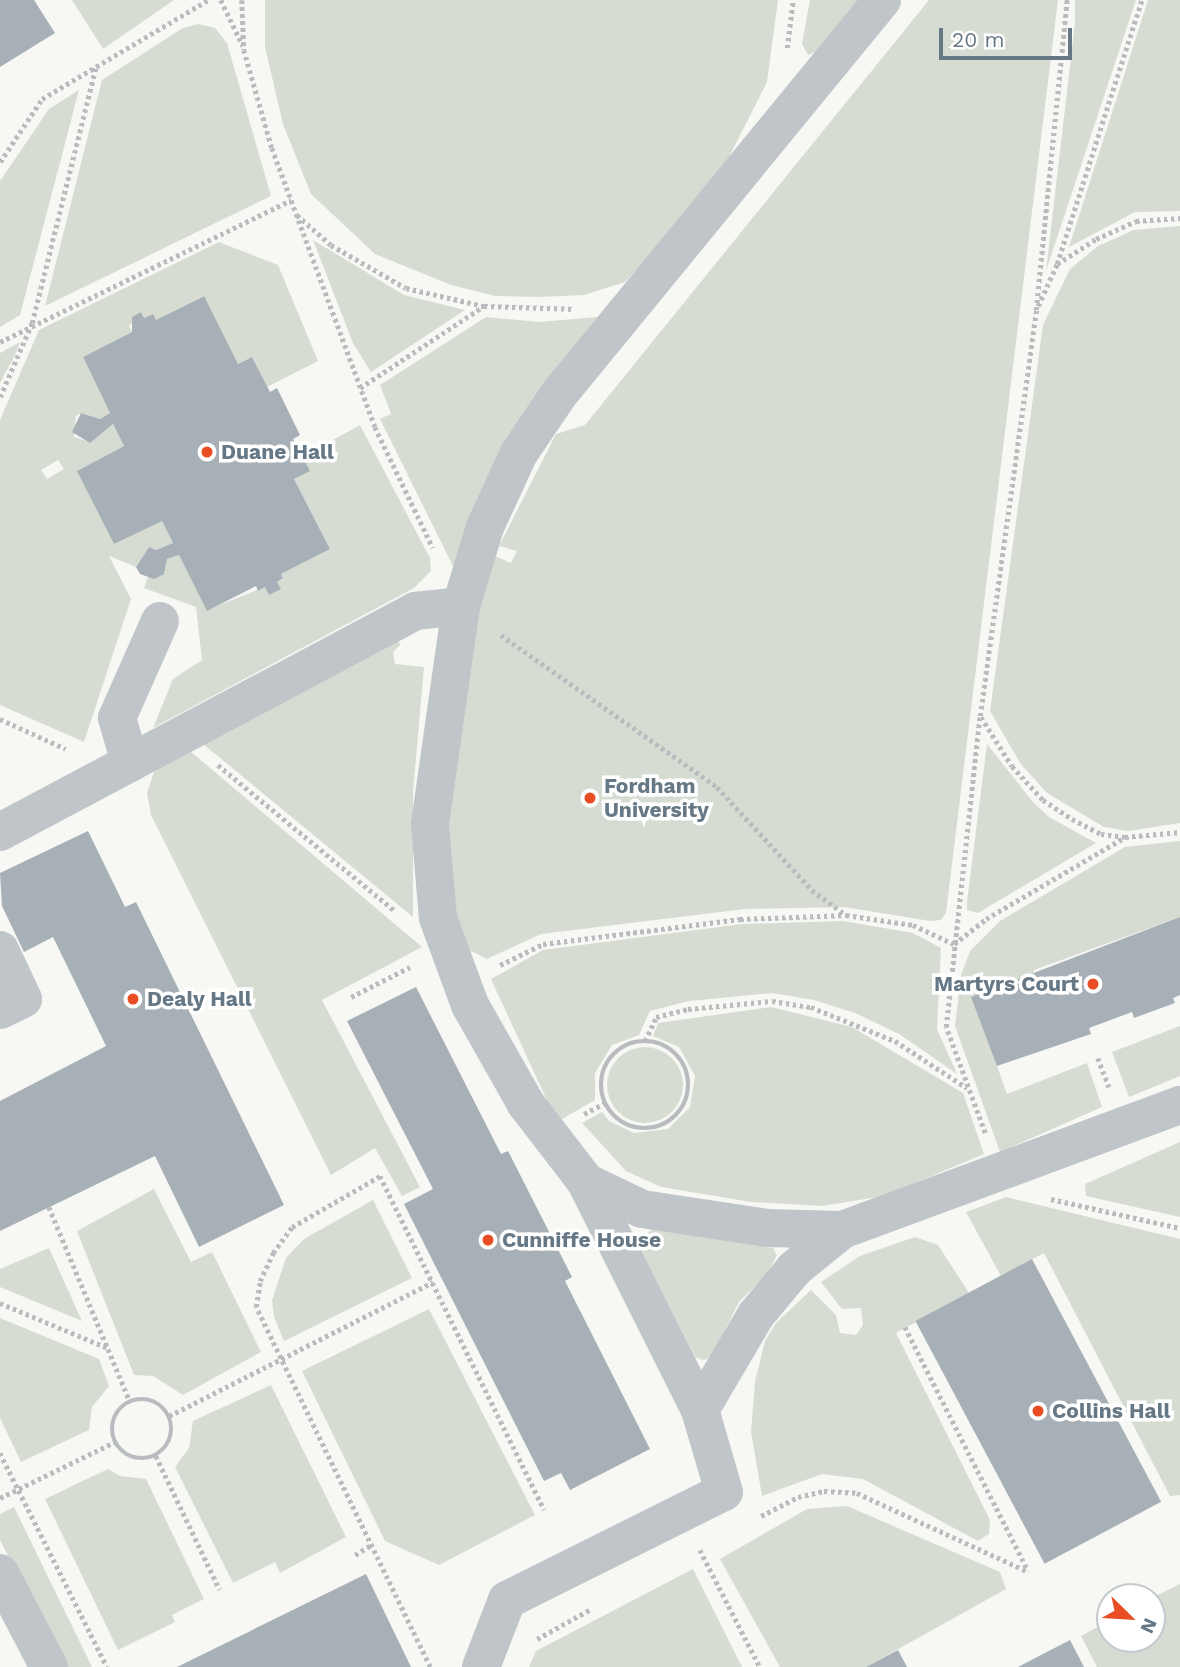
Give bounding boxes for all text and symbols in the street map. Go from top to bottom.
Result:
scale bar [942,14,1075,58]
text: 20 m [952,27,1004,52]
place label: Duane Hall [221,439,334,465]
marker: Duane Hall [199,444,215,460]
place label: Fordham University [604,773,709,823]
marker: Fordham University [582,790,598,806]
place label: Martyrs Court [934,971,1079,997]
marker: Martyrs Court [1085,976,1101,992]
place label: Dealy Hall [147,986,252,1012]
marker: Dealy Hall [125,991,141,1007]
place label: Cunniffe House [502,1227,661,1253]
marker: Cunniffe House [480,1232,496,1248]
place label: Collins Hall [1052,1398,1170,1424]
marker: Collins Hall [1030,1403,1046,1419]
north arrow [1096,1583,1166,1653]
text: N [1135,1615,1162,1637]

